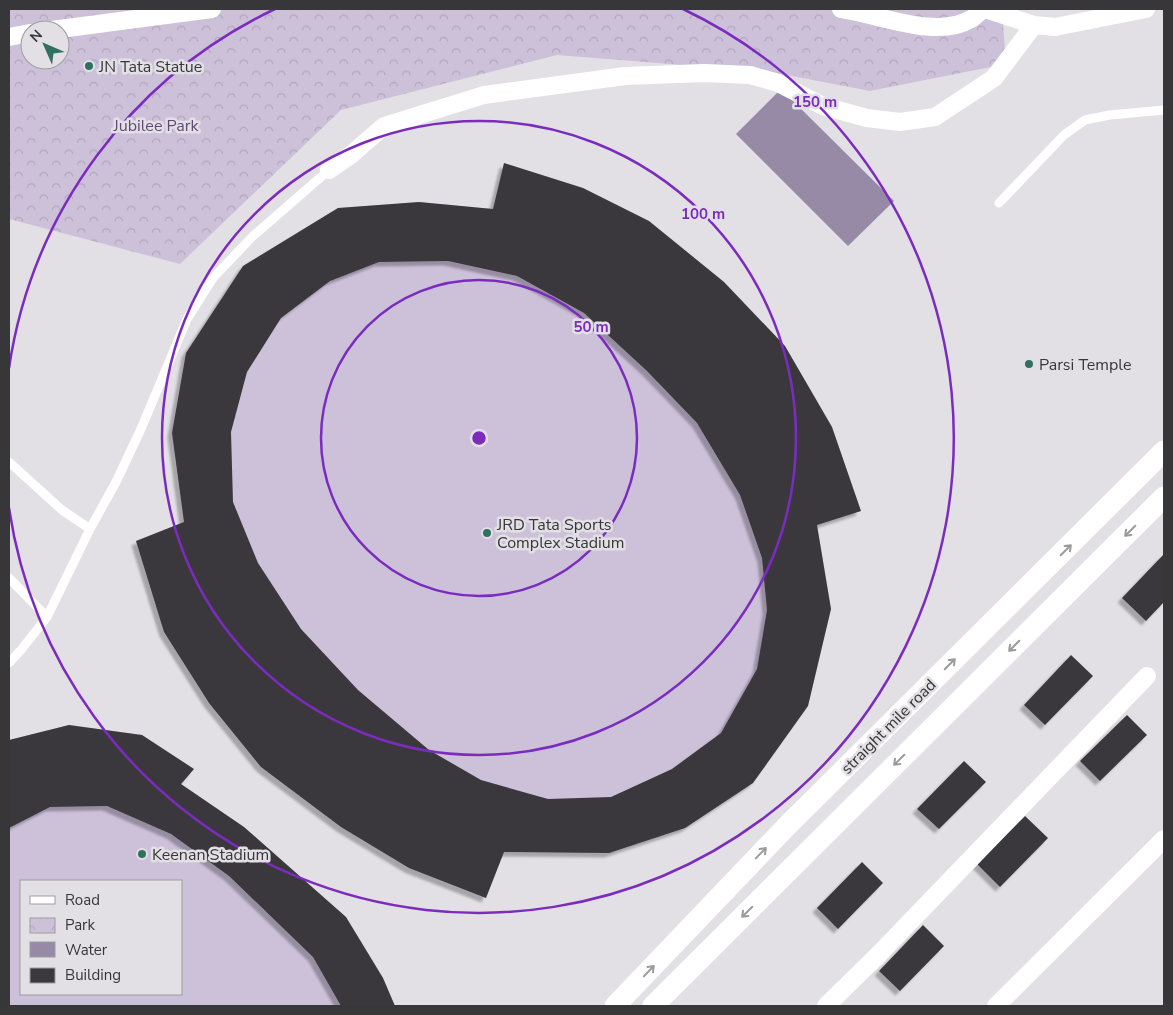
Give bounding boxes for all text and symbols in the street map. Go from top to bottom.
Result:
north arrow [20,20,70,70]
text: N [26,26,47,47]
place label: JN Tata Statue [98,56,202,78]
marker: JN Tata Statue [83,60,95,72]
text: 150 m [793,92,837,112]
park label: Jubilee Park [113,115,199,137]
text: 100 m [681,204,725,224]
text: 50 m [573,317,609,337]
place label: Parsi Temple [1039,354,1132,376]
marker: Parsi Temple [1023,358,1035,370]
centre of rings [470,429,488,447]
place label: JRD Tata Sports Complex Stadium [496,514,624,554]
one-way arrow [1124,525,1136,537]
marker: JRD Tata Sports Complex Stadium [481,527,493,539]
one-way arrow [1059,544,1072,556]
one-way arrow [1008,640,1021,652]
one-way arrow [944,658,956,670]
street label: straight mile road [836,674,941,779]
one-way arrow [893,754,905,766]
place label: Keenan Stadium [152,844,269,866]
one-way arrow [755,847,767,860]
marker: Keenan Stadium [136,848,148,860]
legend [20,880,182,995]
text: Road [65,890,100,910]
one-way arrow [741,906,753,918]
text: Park [65,915,95,935]
text: Water [65,940,108,960]
text: Building [65,965,121,985]
one-way arrow [643,965,655,977]

